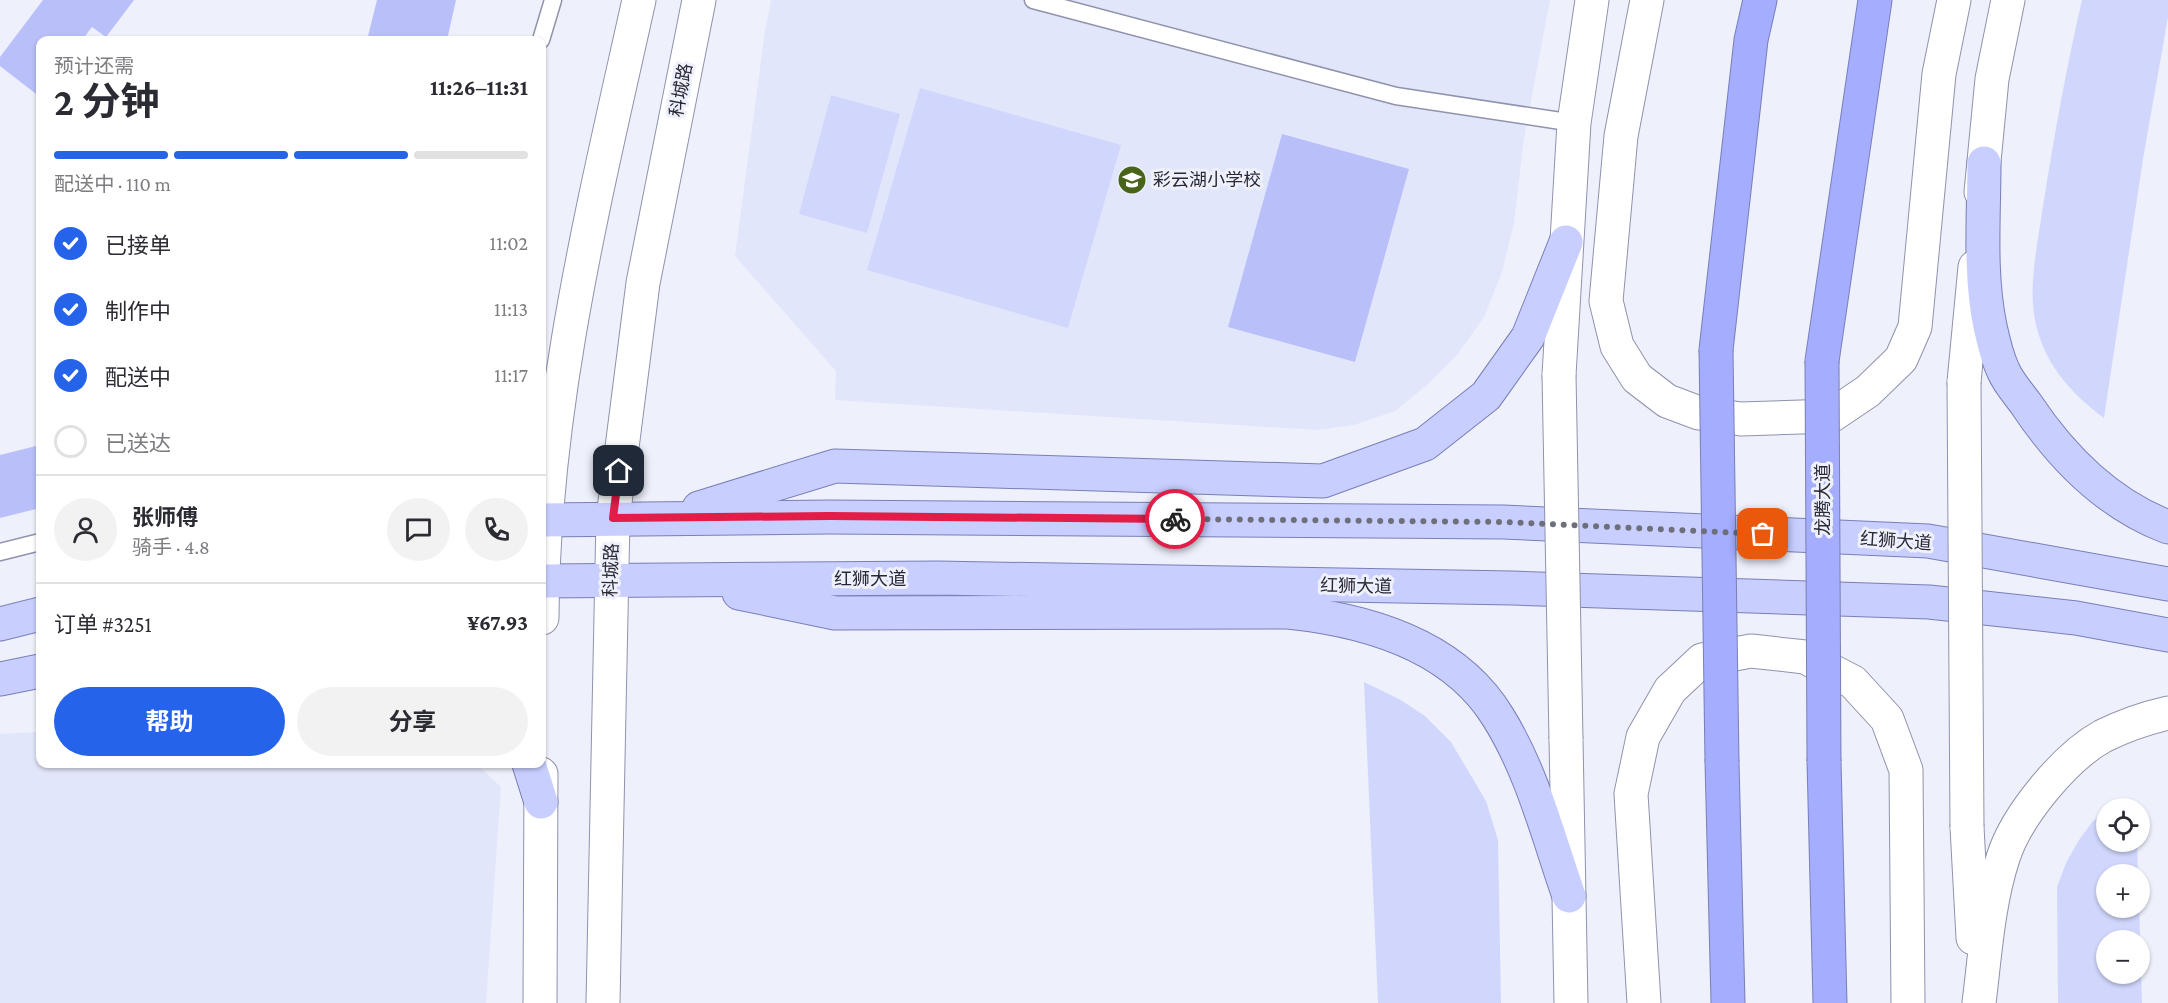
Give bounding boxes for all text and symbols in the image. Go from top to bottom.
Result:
text: 预计还需 [54,55,134,77]
street label: 科城路 [666,62,696,118]
text: 11:26–11:31 [430,75,528,100]
text: 2 分钟 [54,80,159,123]
school or university icon: 彩云湖小学校 [1116,164,1148,196]
place label: 彩云湖小学校 [1153,170,1261,190]
text: 配送中 · 110 m [54,173,171,195]
icon: check [54,227,87,260]
text: 11:02 [490,232,528,254]
text: 已接单 [105,233,171,258]
icon: check [54,293,87,326]
text: 11:13 [494,298,528,320]
text: 制作中 [105,299,171,324]
icon: check [54,359,87,392]
text: 11:17 [494,364,528,386]
text: 配送中 [105,365,171,390]
text: 已送达 [105,431,171,456]
pin [593,445,644,496]
icon: home [602,454,635,487]
street label: 龙腾大道 [1813,464,1833,536]
courier [1145,489,1205,549]
button: person [54,498,117,561]
button: chat [387,498,450,561]
button: phone [465,498,528,561]
icon: bike [1159,503,1192,536]
text: 张师傅 [132,505,198,530]
pin [1737,508,1788,559]
icon: bag [1746,517,1779,550]
street label: 红狮大道 [1859,529,1933,553]
text: 骑手 · 4.8 [132,536,210,558]
street label: 科城路 [600,543,622,597]
street label: 红狮大道 [834,569,906,589]
street label: 红狮大道 [1320,575,1392,597]
text: ¥67.93 [467,610,528,635]
text: 订单 #3251 [54,612,152,637]
button: 帮助 [54,687,285,756]
button: 分享 [297,687,528,756]
map controls [2096,798,2150,984]
button: locate [2096,798,2150,852]
button: + [2096,864,2150,918]
button: − [2096,930,2150,984]

